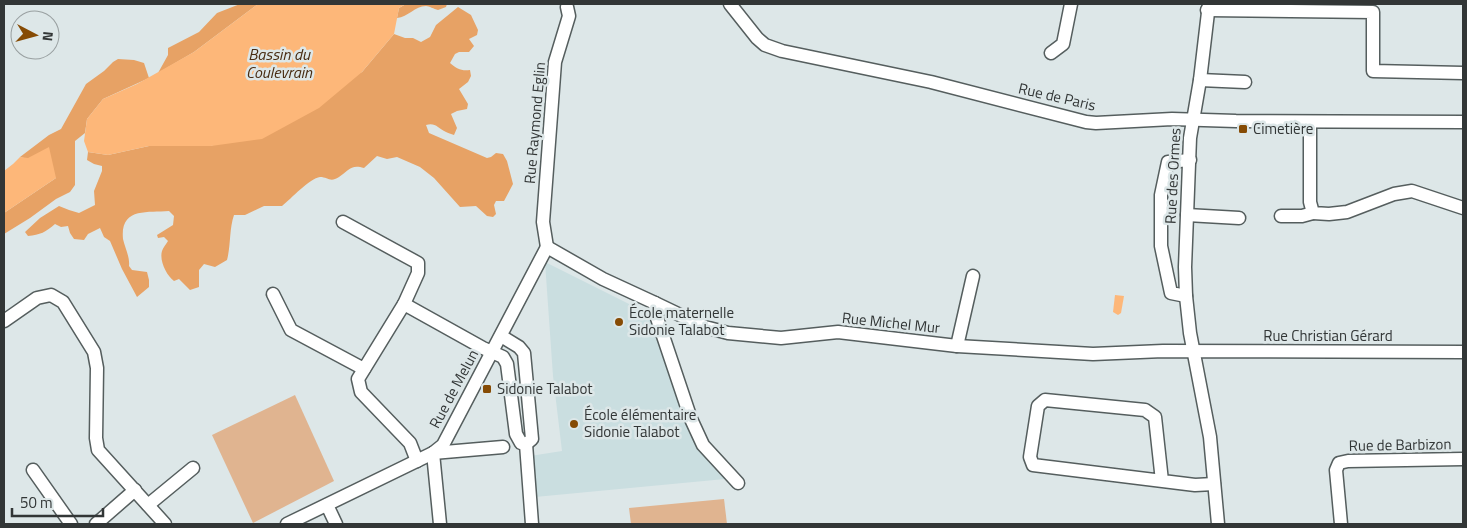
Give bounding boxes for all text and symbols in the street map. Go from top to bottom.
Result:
north arrow [10,10,60,60]
text: N [37,30,59,42]
water label: Bassin du Coulevrain [246,42,313,84]
street label: Rue Raymond Eglin [518,61,551,185]
street label: Rue de Paris [1016,76,1098,117]
place label: Cimetière [1253,117,1313,140]
marker: Cimetière [1237,123,1249,135]
street label: Rue des Ormes [1159,127,1186,225]
place label: École maternelle Sidonie Talabot [629,301,734,341]
street label: Rue Michel Mur [841,306,941,339]
marker: École maternelle Sidonie Talabot [613,316,625,328]
street label: Rue Christian Gérard [1263,324,1393,347]
street label: Rue de Melun [423,345,484,432]
place label: Sidonie Talabot [497,377,593,400]
marker: Sidonie Talabot [481,383,493,395]
place label: École élémentaire Sidonie Talabot [584,403,696,443]
marker: École élémentaire Sidonie Talabot [568,418,580,430]
street label: Rue de Barbizon [1348,432,1452,457]
scale bar [12,486,104,518]
text: 50 m [20,491,53,514]

